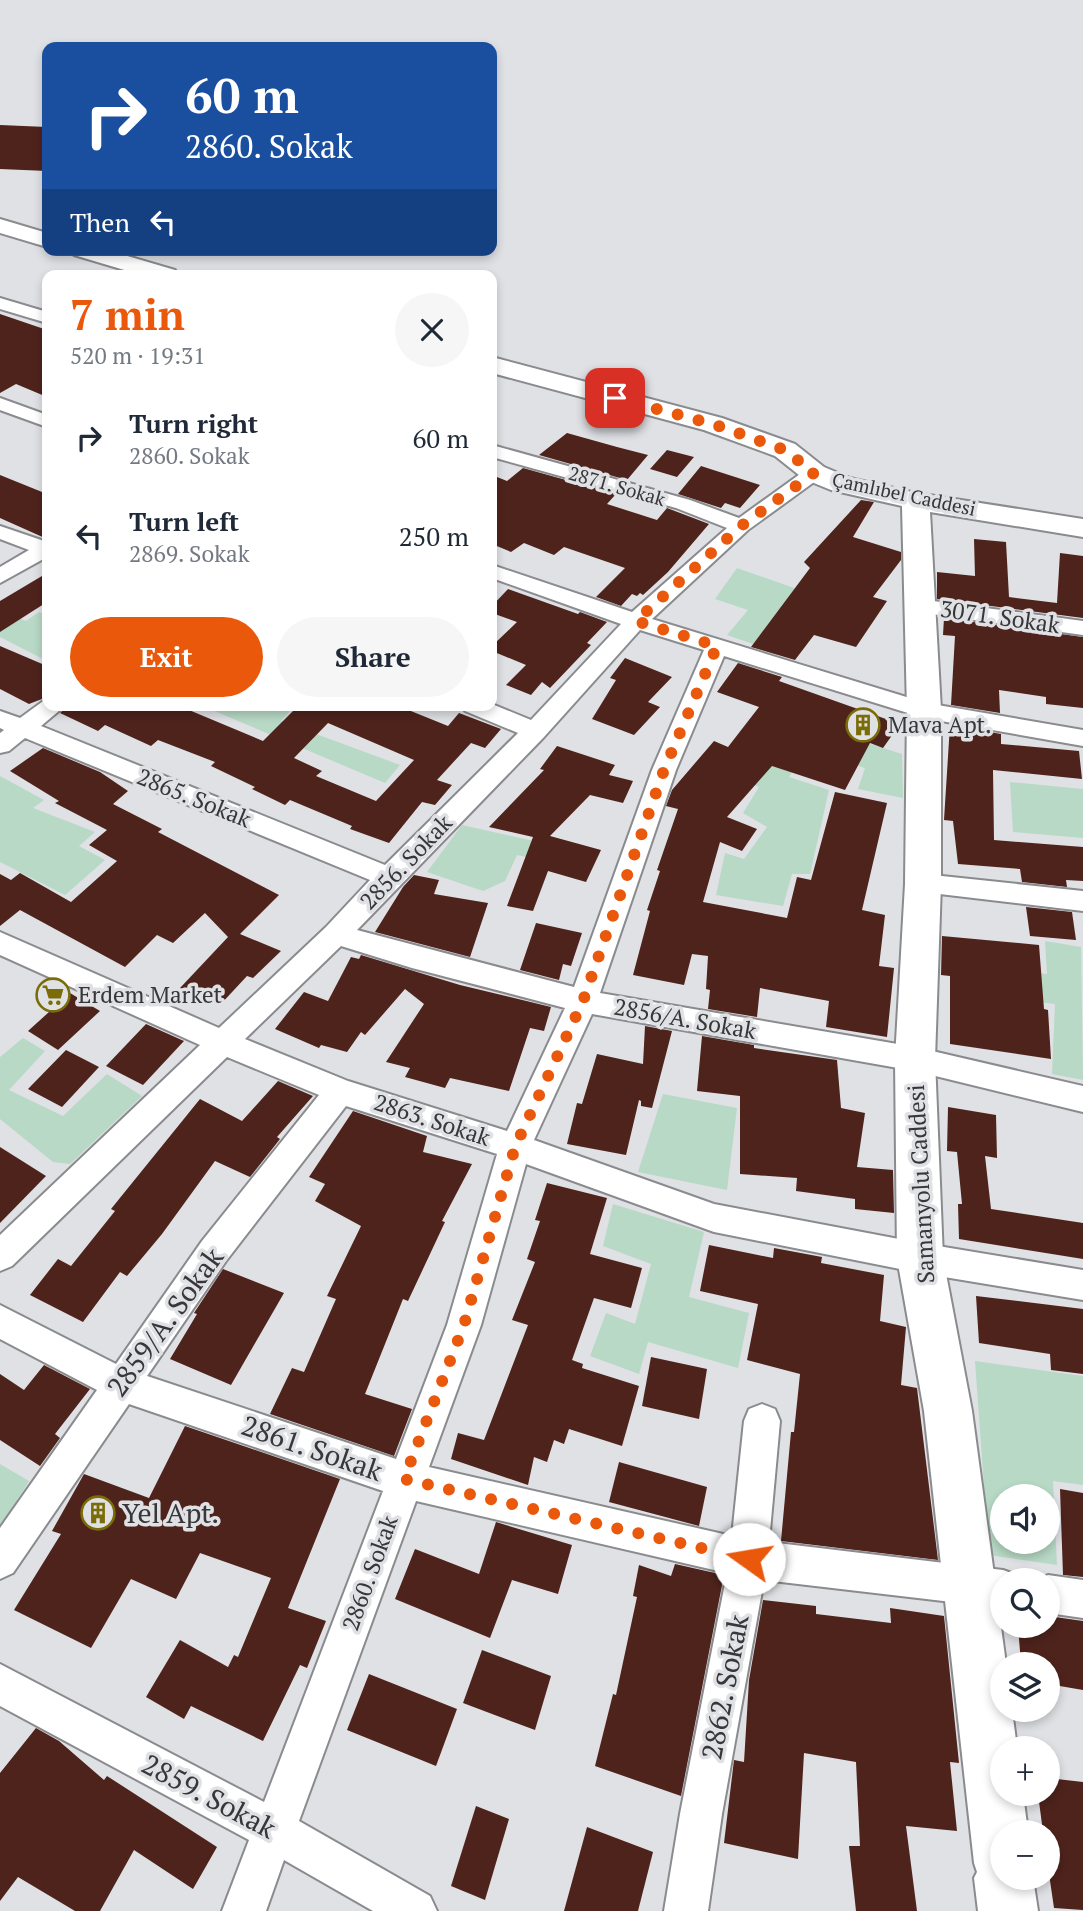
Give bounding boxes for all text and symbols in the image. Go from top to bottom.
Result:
text: 60 m [185,62,299,127]
icon: right [70,70,161,161]
text: 2860. Sokak [185,125,353,167]
icon: left [144,203,182,241]
text: Then [70,205,130,239]
text: 7 min [70,286,185,342]
button: close [395,293,469,367]
text: 520 m · 19:31 [70,340,205,371]
pin [585,368,645,428]
icon: arrive [596,379,634,417]
text: Turn right [129,406,258,440]
icon: right [70,419,108,457]
text: 60 m [413,421,469,455]
text: 2860. Sokak [129,440,250,471]
street label: 2871. Sokak [566,460,669,511]
street label: Çamlıbel Caddesi [830,466,978,521]
text: Turn left [129,504,239,538]
icon: left [70,517,108,555]
text: 250 m [399,519,469,553]
text: 2869. Sokak [129,538,250,569]
street label: 3071. Sokak [938,593,1062,640]
button: Exit [70,617,263,697]
button: Share [277,617,469,697]
building icon: Mava Apt. [844,706,882,744]
place label: Mava Apt. [888,709,991,740]
street label: 2865. Sokak [133,761,256,835]
street label: 2856. Sokak [353,807,459,916]
supermarket icon: Erdem Market [34,976,72,1014]
place label: Erdem Market [78,979,223,1010]
street label: 2856/A. Sokak [611,991,759,1046]
street label: Samanyolu Caddesi [900,1084,941,1284]
street label: 2863. Sokak [370,1086,494,1153]
street label: 2859/A. Sokak [98,1239,231,1404]
street label: 2861. Sokak [237,1406,388,1489]
map controls [990,1484,1060,1890]
button: sound [990,1484,1060,1554]
building icon: Yel Apt. [79,1494,117,1532]
place label: Yel Apt. [122,1494,219,1531]
street label: 2860. Sokak [334,1511,405,1635]
position arrow [712,1522,786,1596]
button: search [990,1568,1060,1638]
street label: 2862. Sokak [692,1611,757,1762]
button: layers [990,1652,1060,1722]
button: + [990,1736,1060,1806]
street label: 2859. Sokak [136,1745,283,1847]
button: − [990,1820,1060,1890]

